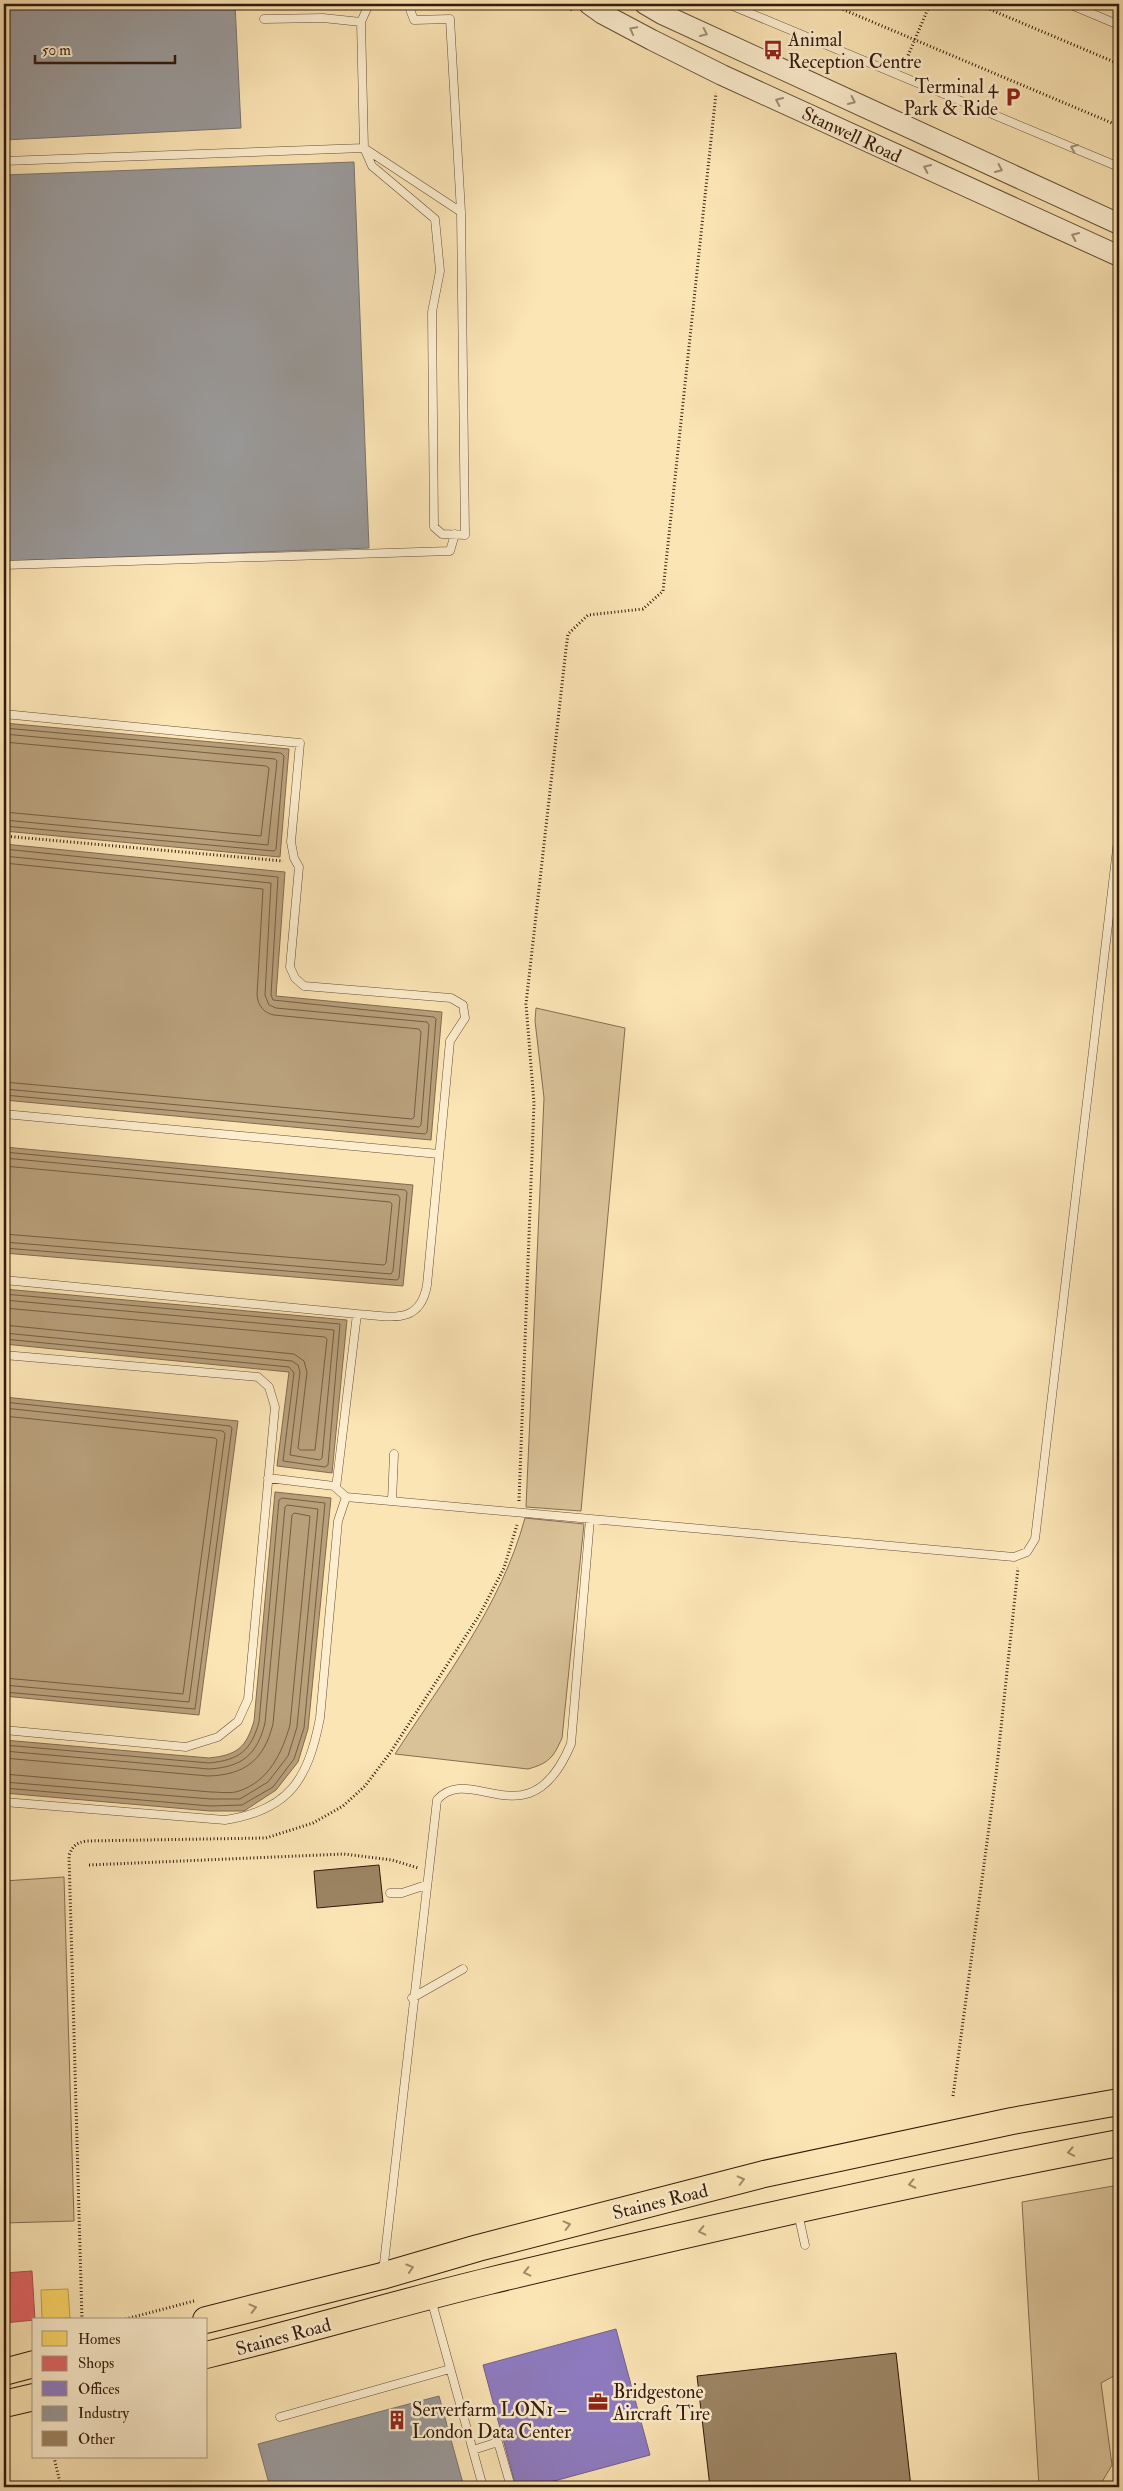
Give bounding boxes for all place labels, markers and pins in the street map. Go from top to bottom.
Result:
place label: Animal Reception Centre [787,28,921,75]
bus stop icon: Animal Reception Centre [762,39,784,61]
place label: Terminal 4 Park & Ride [904,75,999,121]
parking icon: Terminal 4 Park & Ride [1002,86,1024,108]
place label: Bridgestone Aircraft Tire [612,2380,710,2426]
office icon: Bridgestone Aircraft Tire [587,2391,609,2413]
place label: Serverfarm LON1 – London Data Center [412,2398,571,2444]
building icon: Serverfarm LON1 – London Data Center [386,2409,408,2431]

